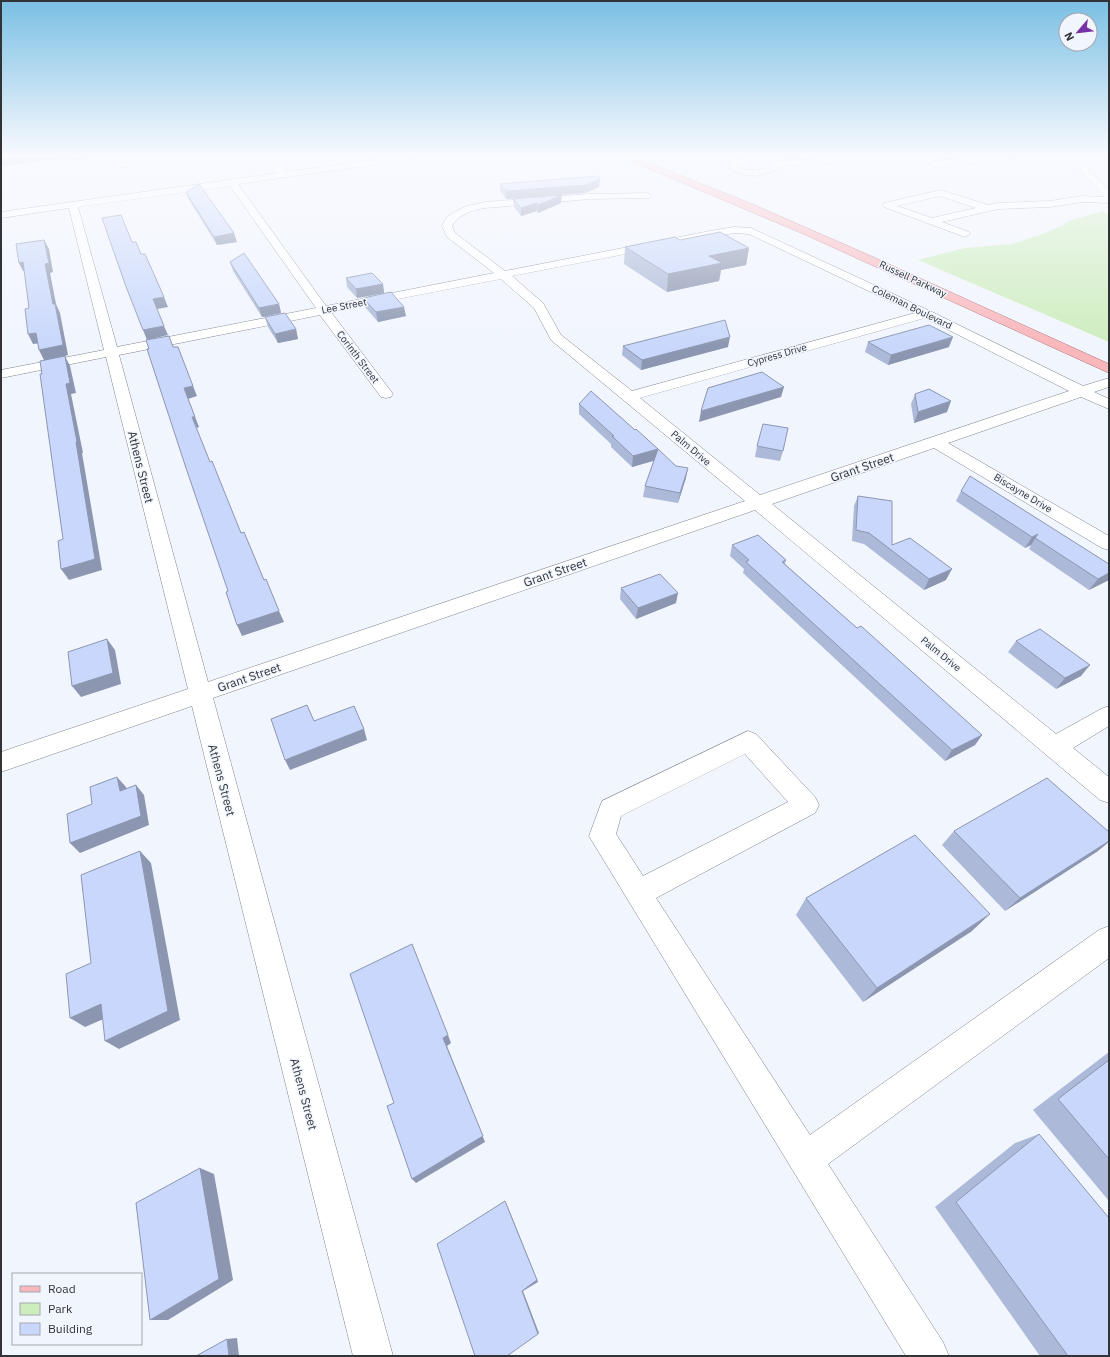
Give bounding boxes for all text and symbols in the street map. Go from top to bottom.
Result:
north arrow [1058,12,1098,52]
text: N [1061,30,1077,43]
street label: Russell Parkway [877,258,949,300]
street label: Coleman Boulevard [870,282,954,332]
street label: Lee Street [320,295,368,317]
street label: Corinth Street [334,328,382,386]
street label: Cypress Drive [746,340,809,370]
street label: Palm Drive [668,427,714,469]
street label: Athens Street [125,429,157,505]
street label: Grant Street [828,449,896,485]
street label: Biscayne Drive [991,470,1055,516]
street label: Grant Street [521,554,589,590]
street label: Palm Drive [918,634,964,675]
street label: Grant Street [215,659,283,695]
street label: Athens Street [205,742,239,818]
street label: Athens Street [287,1056,321,1132]
legend [12,1273,142,1345]
text: Road [48,1281,76,1296]
text: Park [48,1301,73,1316]
text: Building [48,1321,93,1336]

